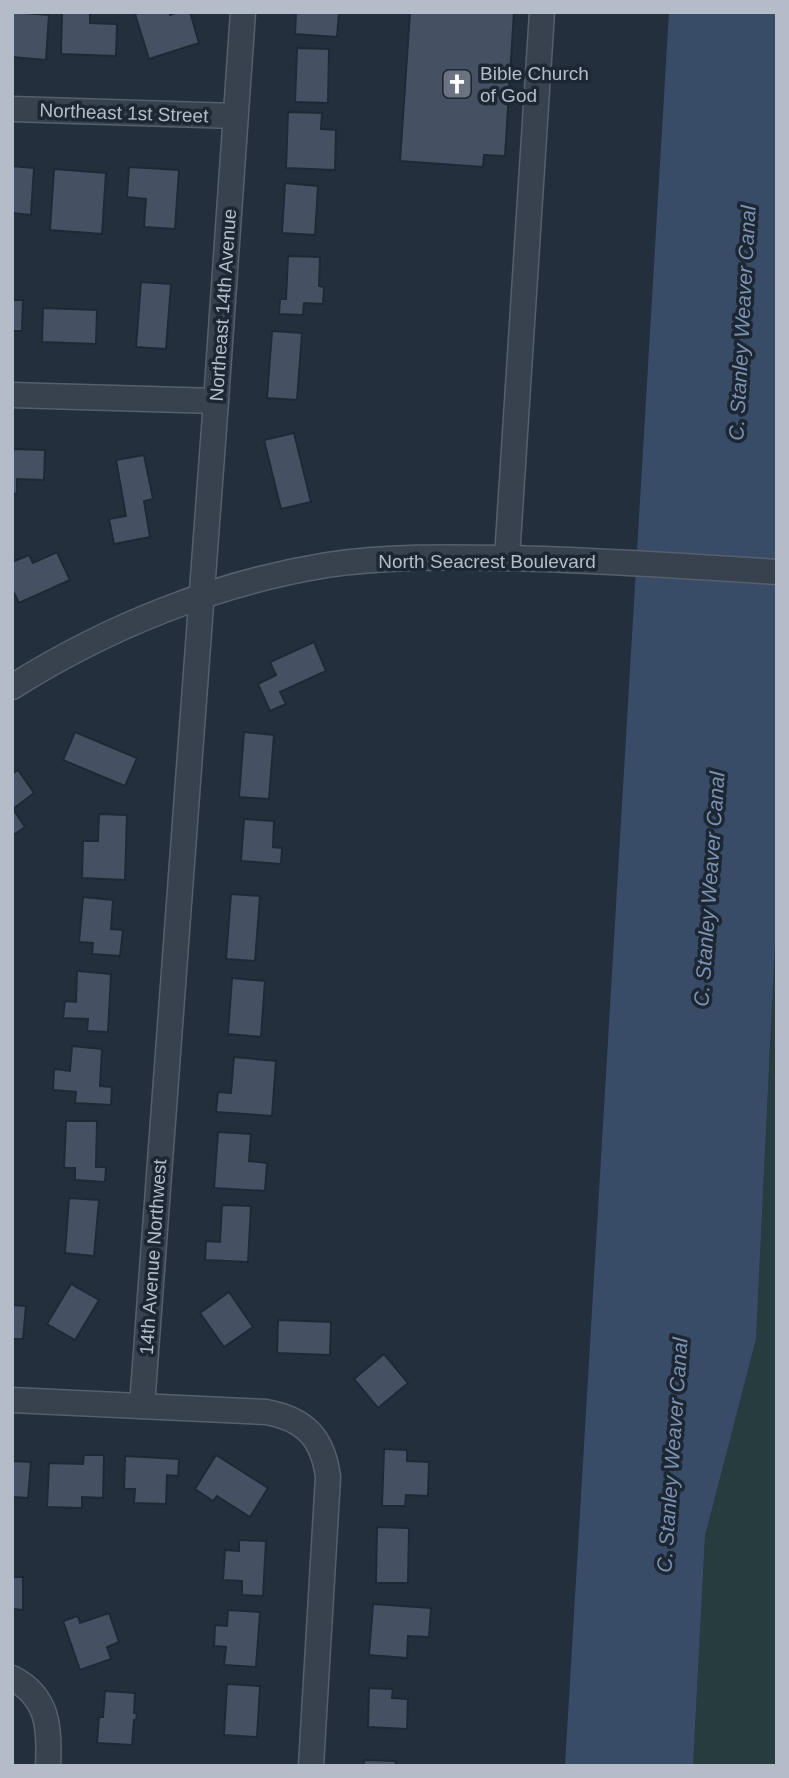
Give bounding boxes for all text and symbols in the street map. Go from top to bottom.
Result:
place label: Bible Church of God [480,63,589,106]
church icon: Bible Church of God [440,67,474,101]
street label: Northeast 1st Street [39,100,210,126]
water label: C. Stanley Weaver Canal [724,204,760,441]
street label: Northeast 14th Avenue [206,208,240,402]
street label: North Seacrest Boulevard [378,551,596,572]
water label: C. Stanley Weaver Canal [689,769,729,1007]
street label: 14th Avenue Northwest [136,1158,170,1356]
water label: C. Stanley Weaver Canal [652,1335,692,1573]

